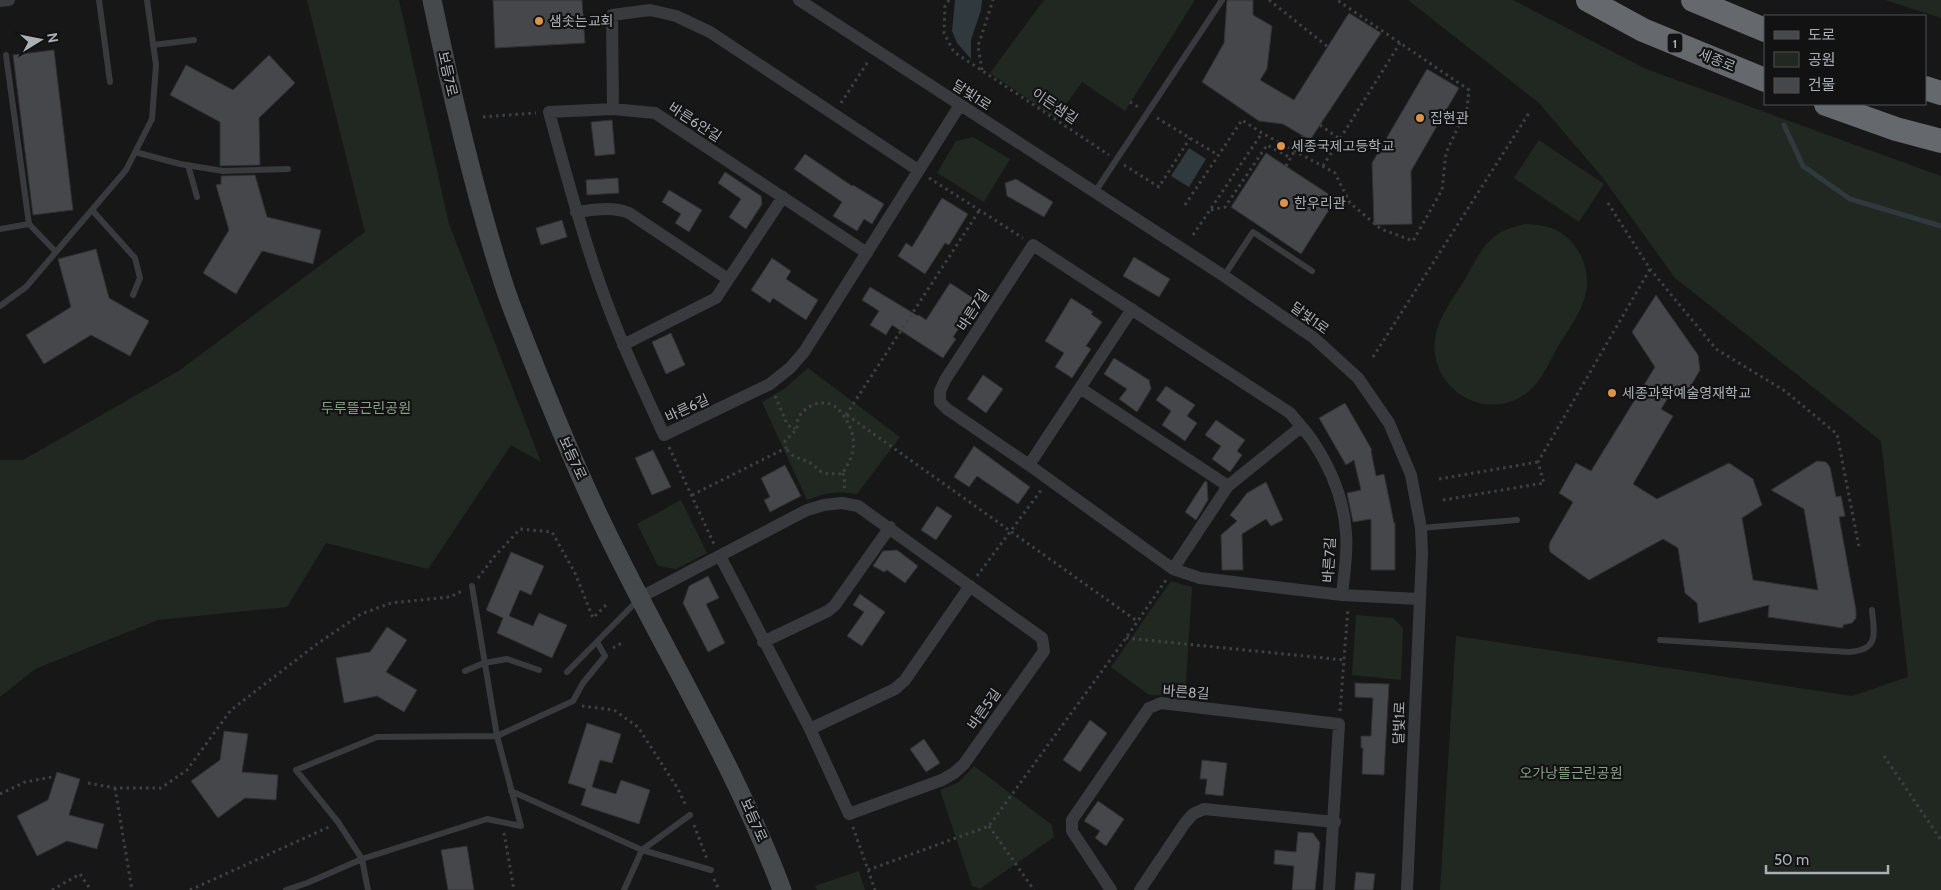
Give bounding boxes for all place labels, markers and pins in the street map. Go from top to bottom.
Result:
place label: 샘솟는교회 [549,12,613,30]
marker: 샘솟는교회 [533,15,545,27]
place label: 집현관 [1430,109,1469,127]
marker: 집현관 [1414,112,1426,124]
place label: 세종국제고등학교 [1291,137,1394,155]
marker: 세종국제고등학교 [1275,140,1287,152]
place label: 한우리관 [1294,194,1346,212]
marker: 한우리관 [1278,197,1290,209]
place label: 세종과학예술영재학교 [1622,384,1751,402]
marker: 세종과학예술영재학교 [1606,387,1618,399]

